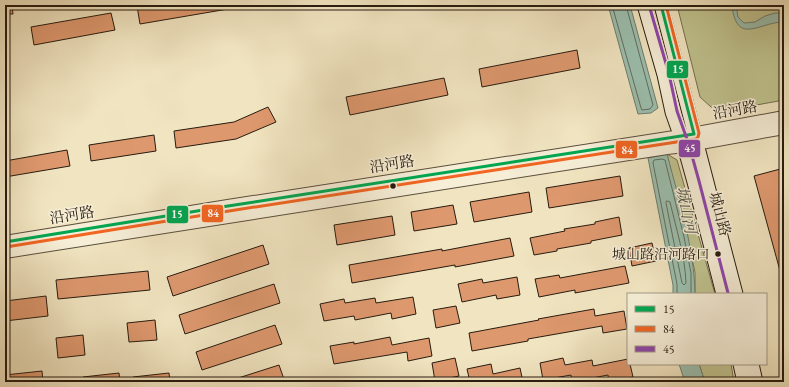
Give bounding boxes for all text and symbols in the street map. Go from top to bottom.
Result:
line badge: 15 [666,60,689,79]
text: 15 [672,62,684,76]
street label: 沿河路 [711,96,759,123]
line badge: 45 [678,139,701,158]
line badge: 84 [615,140,638,159]
text: 45 [684,141,696,155]
text: 84 [621,143,633,157]
street label: 沿河路 [368,151,416,176]
unlabelled marker [388,181,398,191]
water label: 城山河 [671,184,702,239]
street label: 城山路 [705,190,735,238]
street label: 沿河路 [48,202,96,227]
line badge: 84 [201,204,224,223]
line badge: 15 [166,205,189,224]
text: 84 [207,206,219,220]
text: 15 [171,207,183,221]
place label: 城山路沿河路口 [612,245,710,263]
marker: 城山路沿河路口 [713,249,723,259]
legend [627,293,767,365]
text: 15 [663,301,675,317]
text: 84 [663,321,675,337]
text: 45 [663,341,675,357]

